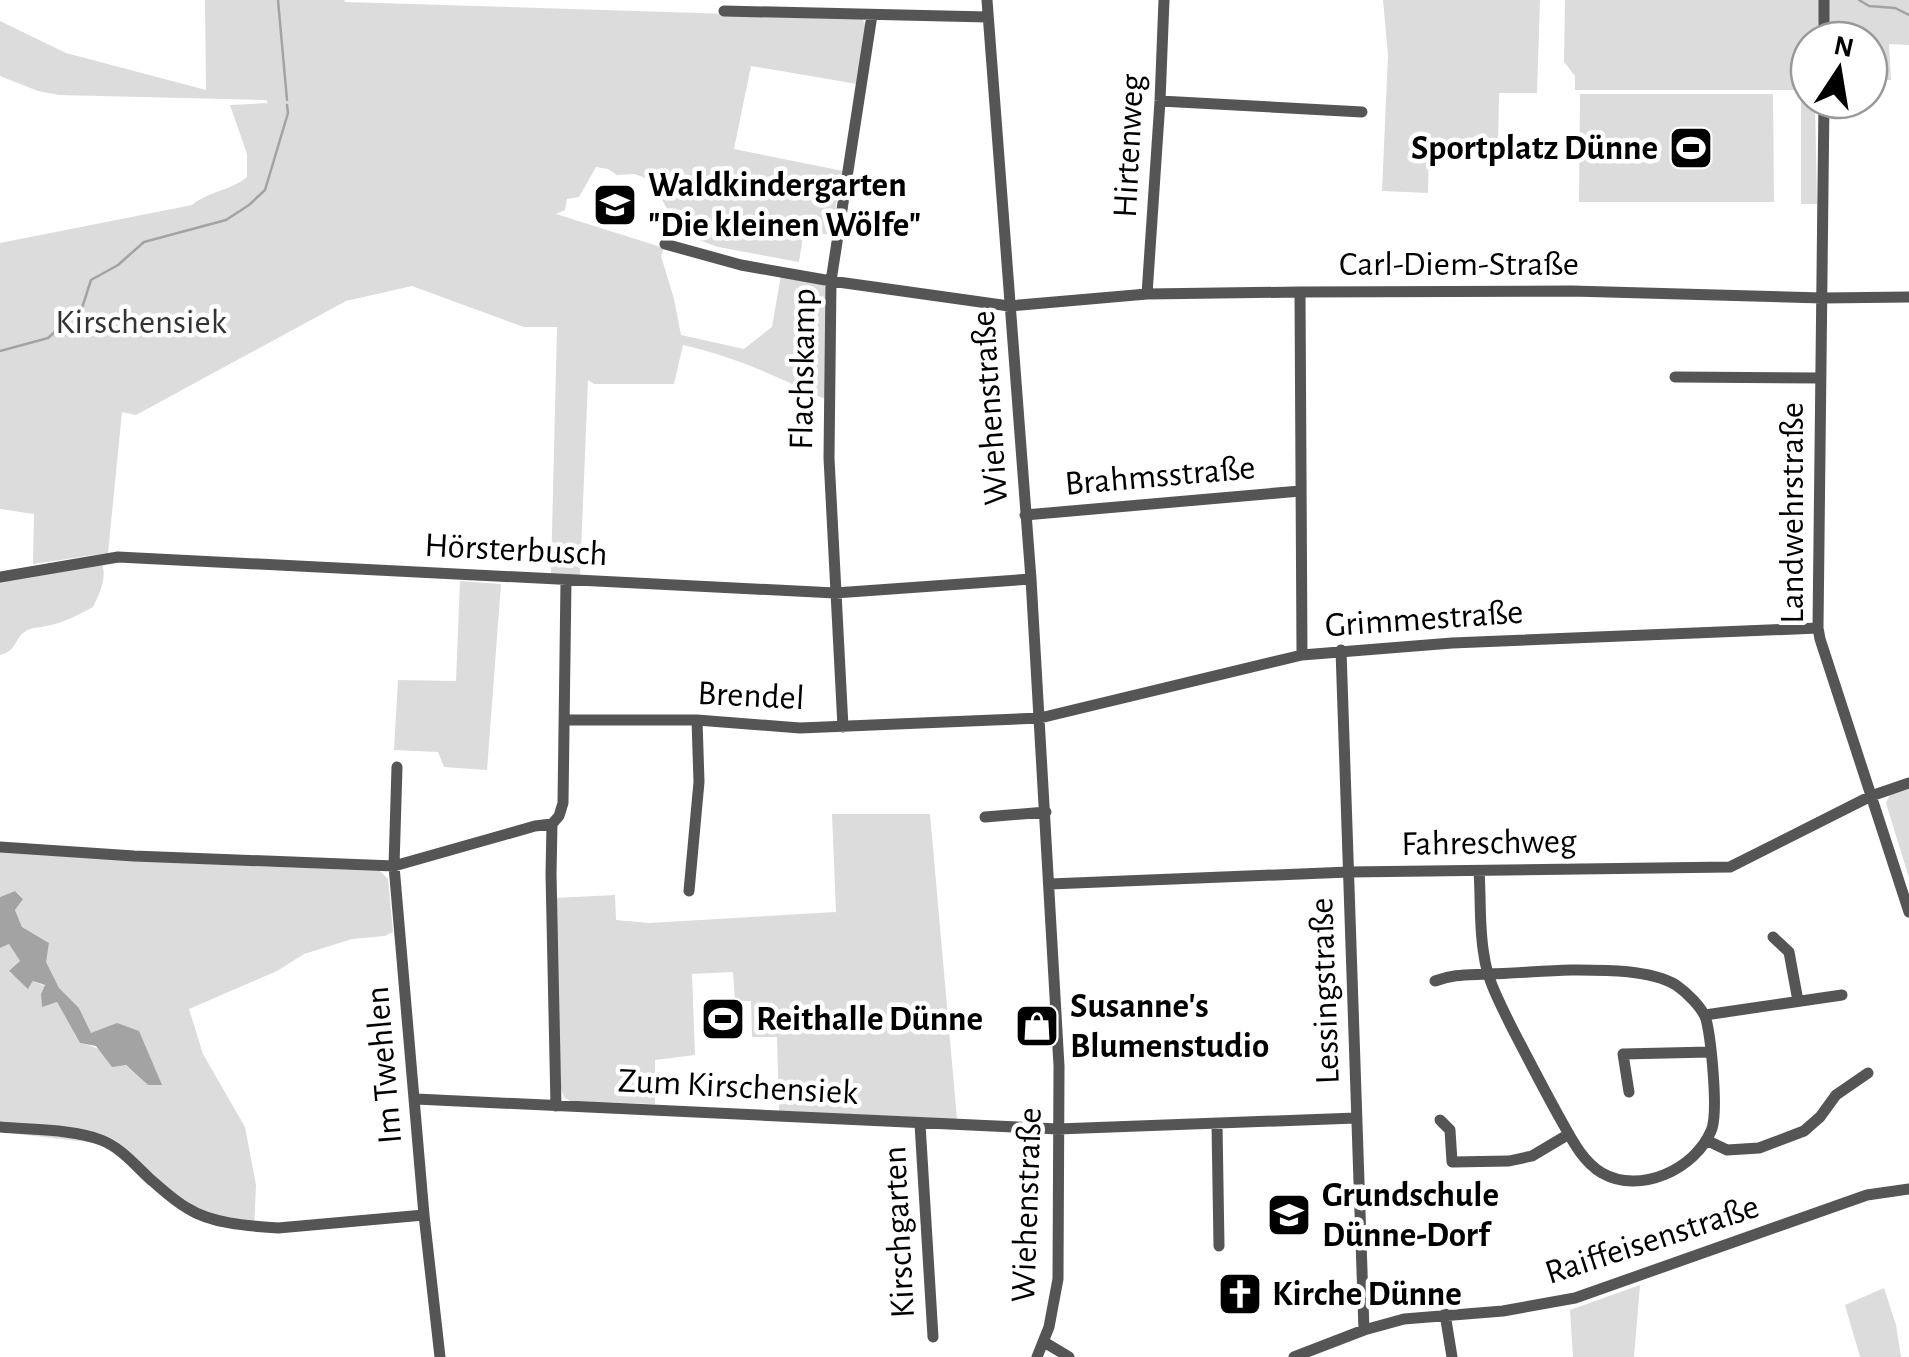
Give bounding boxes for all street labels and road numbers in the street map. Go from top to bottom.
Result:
street label: Hirtenweg [1108,73,1150,219]
street label: Carl-Diem-Straße [1339,247,1579,282]
street label: Flachskamp [784,288,822,450]
street label: Wiehenstraße [966,310,1014,506]
street label: Landwehrstraße [1775,402,1810,624]
street label: Brahmsstraße [1063,450,1257,502]
street label: Hörsterbusch [424,528,608,572]
street label: Grimmestraße [1324,595,1524,643]
street label: Brendel [697,676,805,716]
street label: Fahreschweg [1401,824,1577,862]
street label: Lessingstraße [1304,897,1346,1085]
street label: Im Twehlen [360,985,408,1145]
street label: Zum Kirschensiek [617,1063,859,1111]
street label: Wiehenstraße [1006,1107,1048,1303]
street label: Kirschgarten [877,1145,921,1319]
street label: Raiffeisenstraße [1541,1189,1763,1291]

